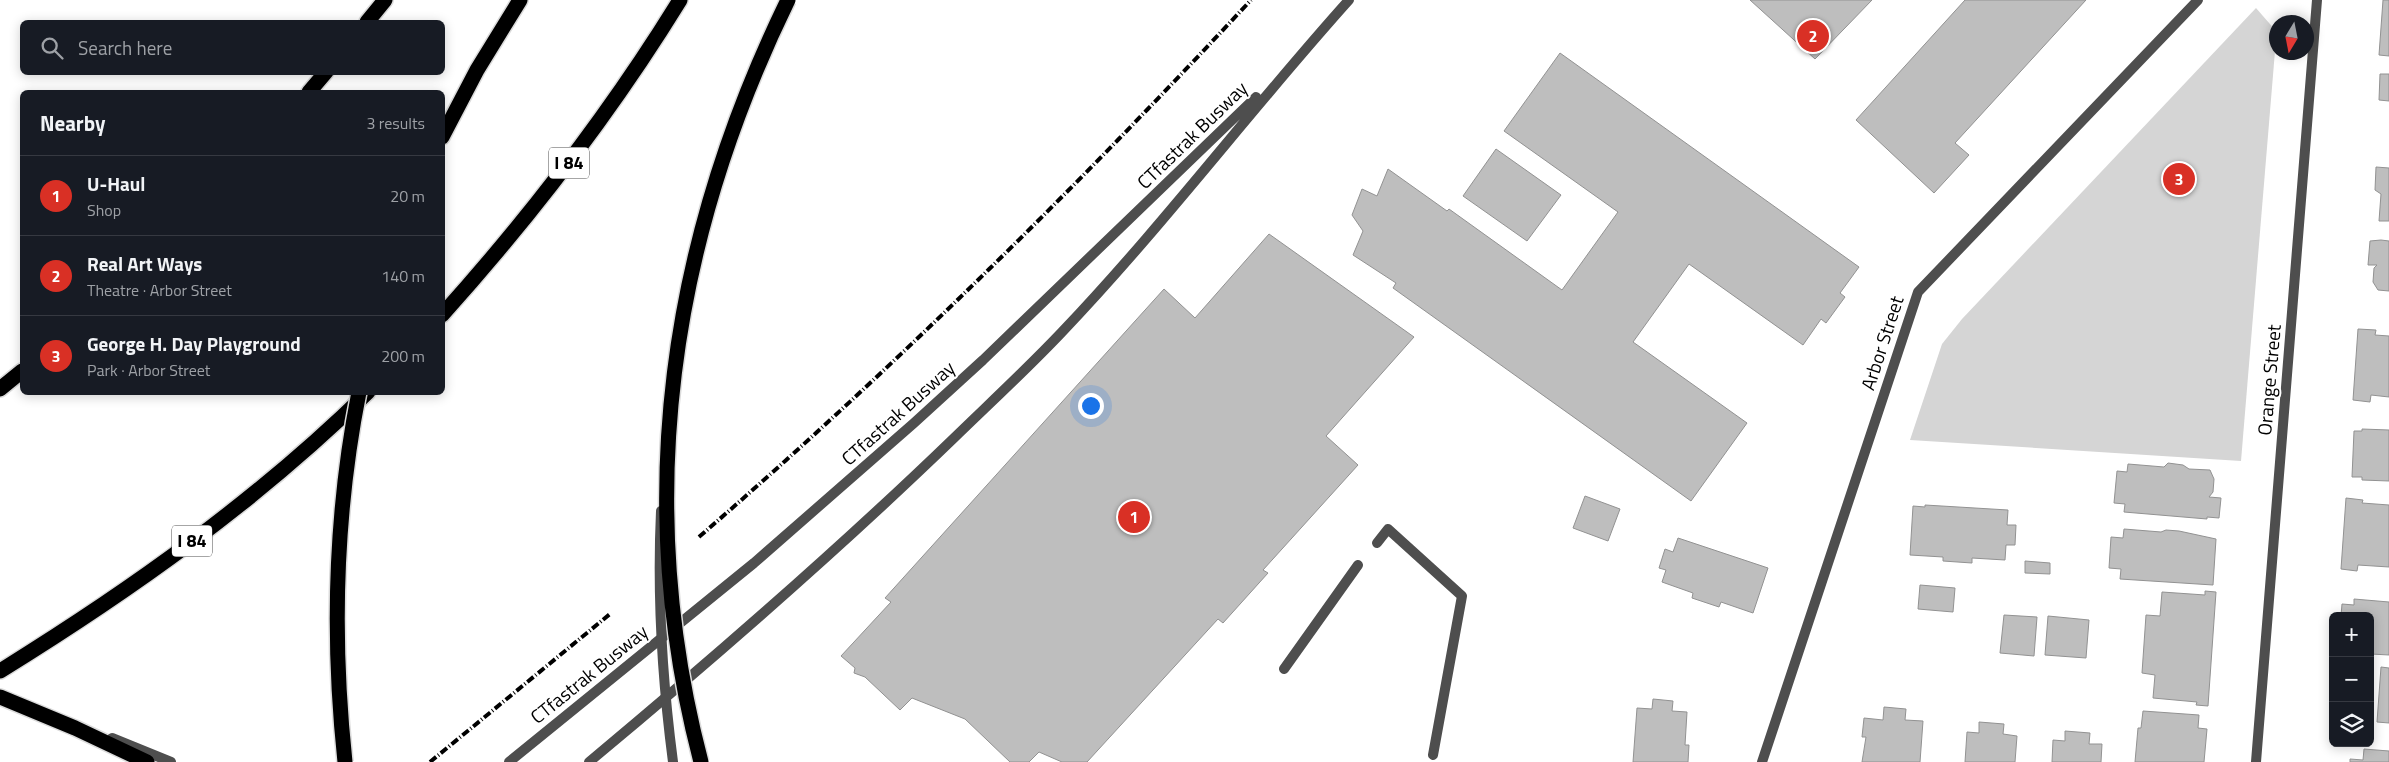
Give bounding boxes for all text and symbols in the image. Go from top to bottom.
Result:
north arrow [2269,15,2314,60]
pin: 2 [1797,17,1829,55]
search box [20,20,445,75]
text: Search here [78,33,172,62]
icon: search [38,34,66,62]
street label: CTfastrak Busway [1130,74,1254,195]
text: Nearby [40,107,105,139]
text: 3 results [366,111,425,135]
road number: I 84 [549,148,589,178]
pin: 3 [2163,160,2195,198]
text: U-Haul [87,169,145,198]
text: 1 [52,184,60,208]
text: 20 m [390,184,425,208]
text: Shop [87,198,121,222]
text: Real Art Ways [87,249,202,278]
text: 2 [52,264,60,288]
text: 140 m [381,264,425,288]
text: Theatre · Arbor Street [87,278,232,302]
street label: Arbor Street [1853,292,1911,394]
street label: Orange Street [2249,323,2288,437]
text: George H. Day Playground [87,329,301,358]
text: 3 [52,344,60,368]
text: 200 m [381,344,425,368]
street label: CTfastrak Busway [834,354,961,472]
text: Park · Arbor Street [87,358,210,382]
your location [1078,393,1104,419]
pin: 1 [1118,498,1150,536]
road number: I 84 [172,526,212,556]
map controls [2329,612,2374,747]
button: + [2329,612,2374,657]
street label: CTfastrak Busway [523,617,654,730]
button: − [2329,657,2374,702]
button: layers [2329,702,2374,747]

